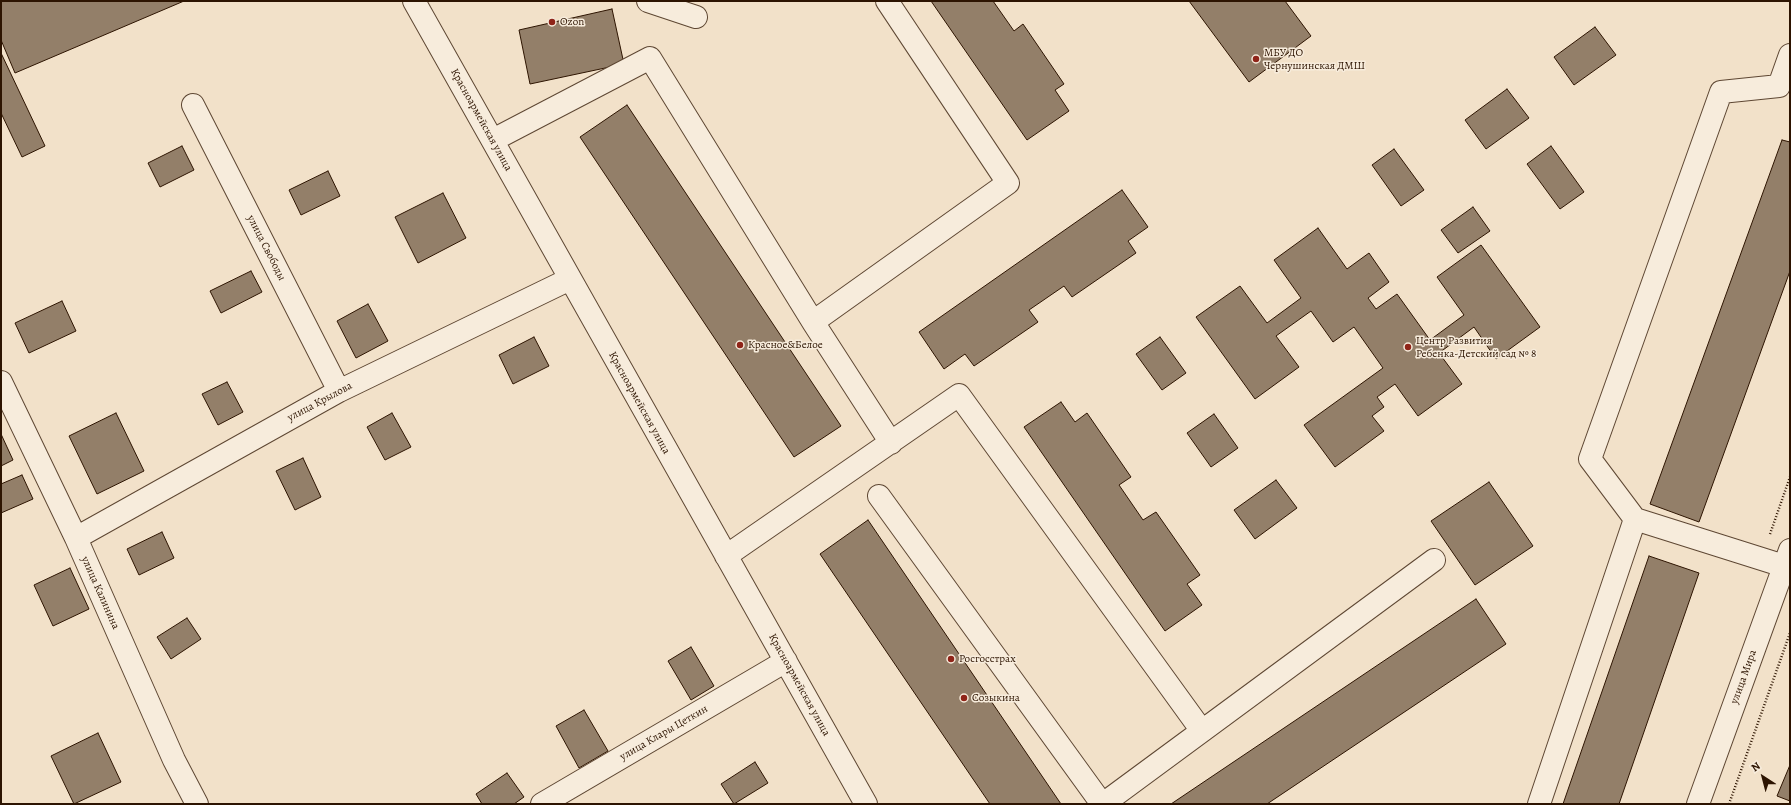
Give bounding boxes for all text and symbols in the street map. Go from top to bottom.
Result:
place label: Ozon [560,15,584,29]
marker: Ozon [547,17,557,27]
place label: МБУ ДО Чернушинская ДМШ [1264,46,1365,72]
marker: МБУ ДО Чернушинская ДМШ [1251,54,1261,64]
street label: Красноармейская улица [447,67,515,173]
street label: улица Свободы [244,213,288,283]
place label: Центр Развития Ребенка-Детский сад № 8 [1416,334,1536,360]
place label: Красное&Белое [748,338,823,352]
marker: Красное&Белое [735,340,745,350]
marker: Центр Развития Ребенка-Детский сад № 8 [1403,342,1413,352]
street label: Красноармейская улица [605,350,673,456]
street label: улица Крылова [285,379,355,425]
street label: улица Калинина [78,554,122,632]
street label: Красноармейская улица [765,632,833,738]
street label: улица Мира [1728,648,1760,706]
place label: Росгосстрах [959,652,1016,666]
marker: Росгосстрах [946,654,956,664]
place label: Созыкина [972,691,1020,705]
marker: Созыкина [959,693,969,703]
street label: улица Клары Цеткин [618,702,710,764]
north arrow [1743,757,1783,797]
text: N [1748,758,1763,775]

